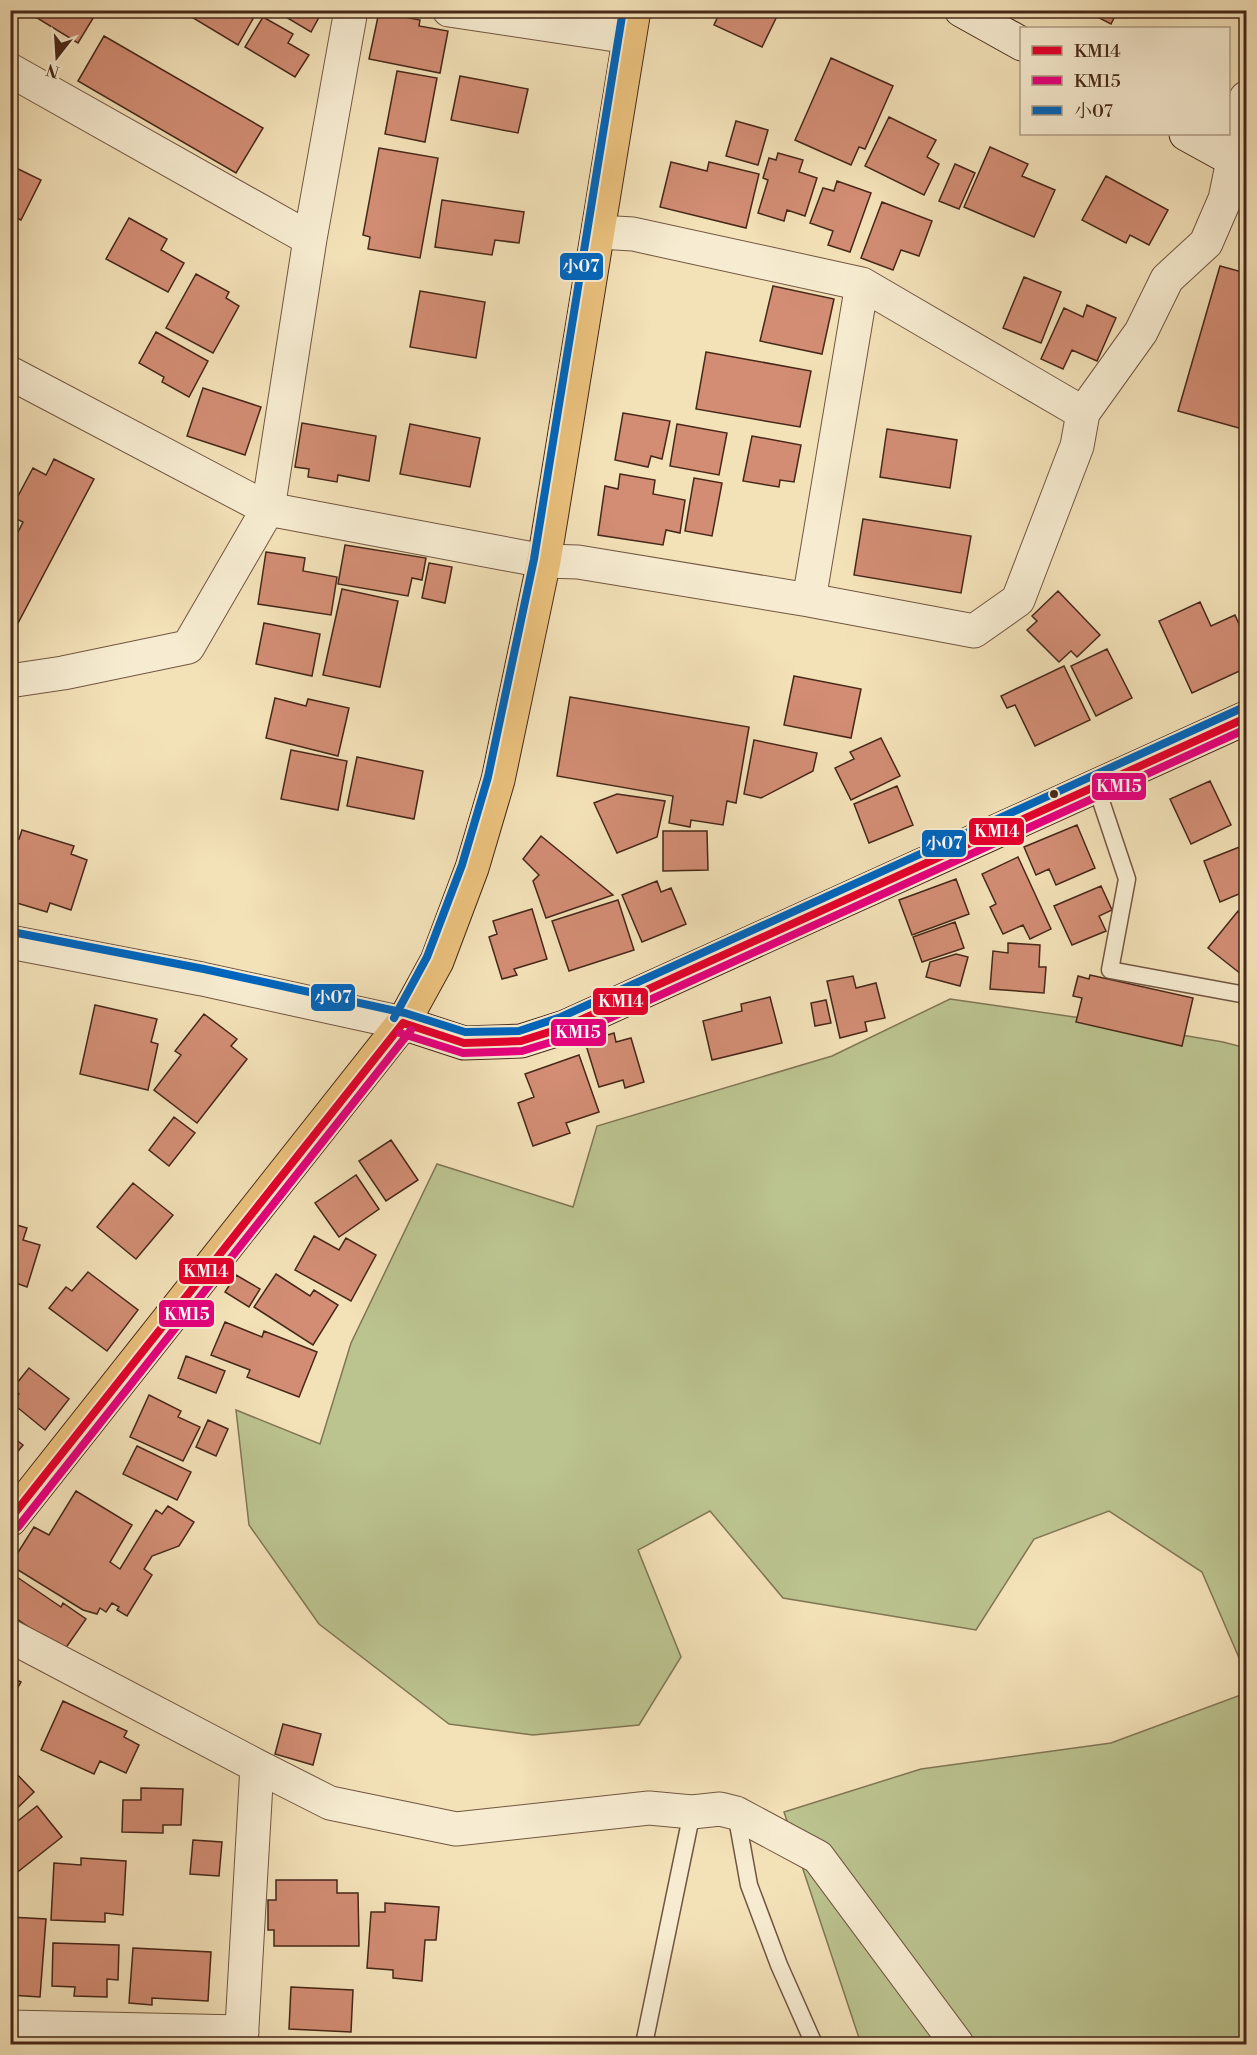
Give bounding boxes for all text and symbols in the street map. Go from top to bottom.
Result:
north arrow [27,27,87,87]
legend [1020,27,1230,135]
text: KM14 [1074,40,1121,63]
text: N [44,59,62,82]
text: KM15 [1074,70,1121,93]
text: 小07 [1074,100,1113,123]
line badge: 小07 [559,252,604,281]
text: 小07 [563,257,600,277]
line badge: KM15 [1091,772,1147,801]
text: KM15 [1096,777,1142,797]
unlabelled marker [1048,788,1060,800]
line badge: KM14 [968,817,1025,846]
text: KM14 [974,822,1020,842]
line badge: 小07 [921,829,967,858]
text: 小07 [926,834,963,854]
line badge: 小07 [310,983,356,1012]
line badge: KM14 [592,987,649,1016]
text: 小07 [315,988,352,1008]
text: KM14 [598,992,644,1012]
line badge: KM15 [550,1018,607,1047]
text: KM15 [555,1023,601,1043]
line badge: KM14 [178,1257,235,1285]
text: KM14 [183,1262,229,1282]
line badge: KM15 [158,1299,215,1328]
text: KM15 [164,1305,210,1325]

